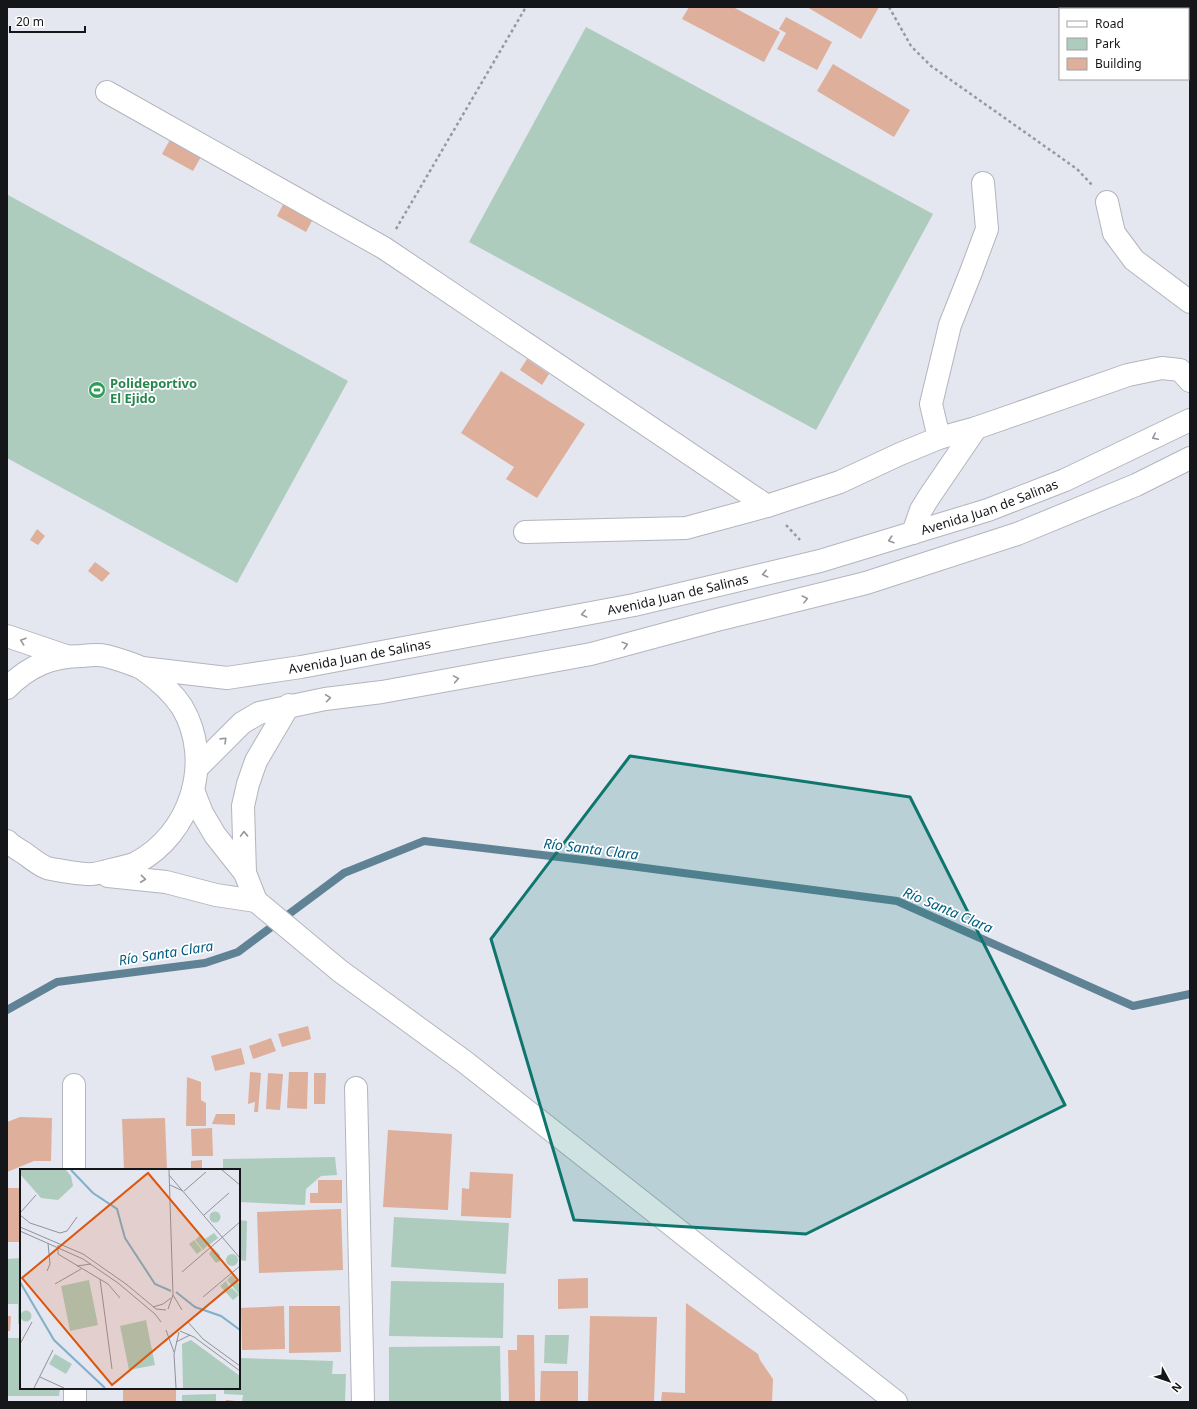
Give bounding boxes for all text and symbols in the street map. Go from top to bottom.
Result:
scale bar [10,8,85,34]
legend [1059,8,1189,80]
text: 20 m [16,13,44,30]
text: Road [1095,15,1124,32]
text: Park [1095,35,1121,52]
text: Building [1095,55,1142,72]
place label: Polideportivo El Ejido [110,374,197,407]
sports icon: Polideportivo El Ejido [87,380,107,400]
one-way arrow [1152,432,1159,440]
street label: Avenida Juan de Salinas [918,475,1060,539]
one-way arrow [887,535,894,543]
street label: Avenida Juan de Salinas [606,569,750,619]
one-way arrow [762,569,768,577]
one-way arrow [802,595,808,603]
one-way arrow [581,610,587,618]
street label: Avenida Juan de Salinas [287,634,432,678]
one-way arrow [20,637,27,646]
one-way arrow [621,641,628,650]
one-way arrow [453,675,459,683]
one-way arrow [325,694,331,703]
one-way arrow [219,737,227,744]
one-way arrow [240,831,248,837]
water label: Río Santa Clara [542,833,640,864]
one-way arrow [140,875,146,884]
water label: Río Santa Clara [901,882,996,937]
water label: Río Santa Clara [117,936,215,969]
inset map [20,1169,240,1389]
north arrow [1149,1361,1189,1401]
text: N [1168,1379,1186,1396]

